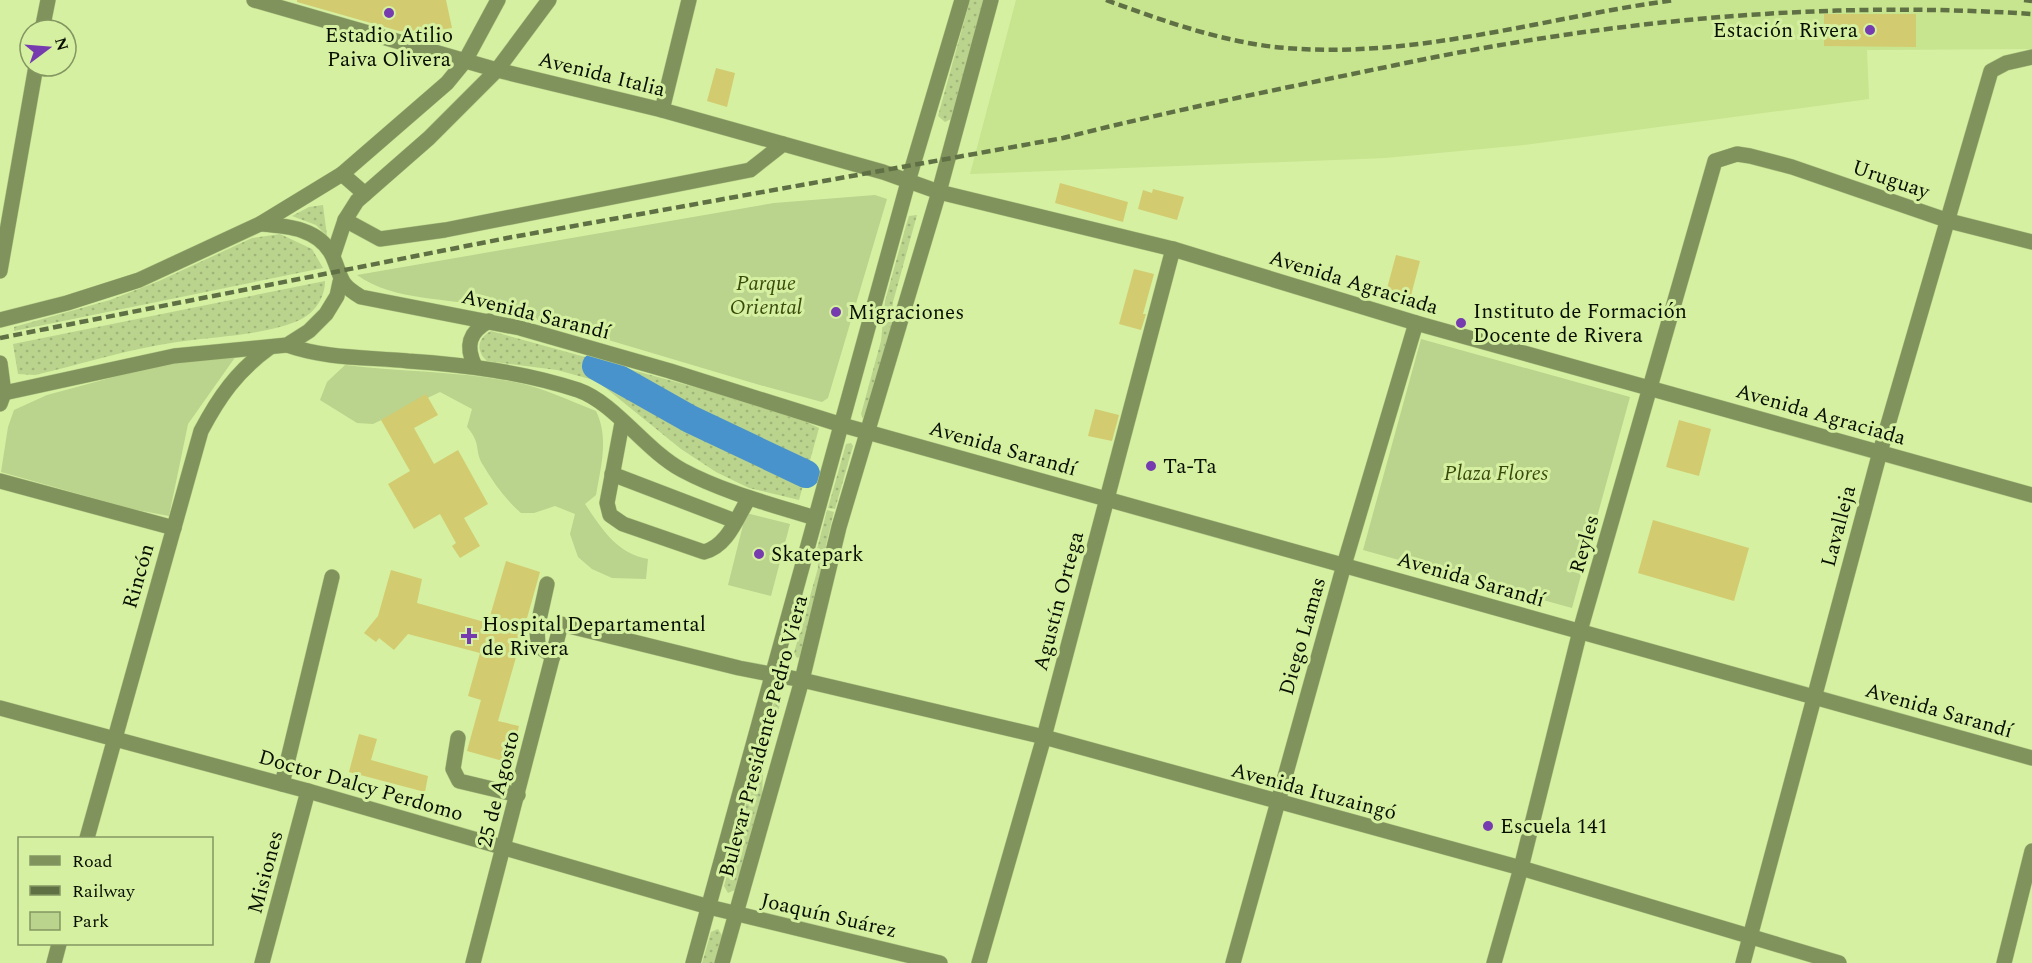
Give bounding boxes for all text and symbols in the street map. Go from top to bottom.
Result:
marker: Estadio Atilio Paiva Olivera [382,6,396,20]
place label: Estación Rivera [1713,15,1859,47]
north arrow [18,18,78,78]
place label: Estadio Atilio Paiva Olivera [325,20,453,76]
marker: Estación Rivera [1863,23,1877,37]
text: N [48,35,75,54]
street label: Avenida Italia [535,44,669,106]
street label: Uruguay [1848,152,1935,208]
street label: Avenida Agraciada [1265,242,1443,324]
park label: Parque Oriental [730,268,803,324]
street label: Avenida Sarandí [458,281,615,349]
place label: Instituto de Formación Docente de Rivera [1473,296,1687,352]
place label: Migraciones [848,297,964,329]
marker: Migraciones [829,305,843,319]
marker: Instituto de Formación Docente de Rivera [1454,316,1468,330]
street label: Avenida Agraciada [1732,375,1910,455]
street label: Avenida Sarandí [925,413,1082,486]
place label: Ta-Ta [1163,451,1218,483]
park label: Plaza Flores [1444,458,1549,490]
marker: Ta-Ta [1144,459,1158,473]
street label: Lavalleja [1813,481,1865,571]
street label: Reyles [1561,511,1609,577]
street label: Agustín Ortega [1025,527,1093,675]
place label: Skatepark [771,539,864,571]
street label: Rincón [114,540,163,613]
street label: Avenida Sarandí [1393,544,1550,617]
marker: Skatepark [752,547,766,561]
street label: Diego Lamas [1271,573,1335,699]
street label: Bulevar Presidente Pedro Viera [711,591,817,881]
place label: Hospital Departamental de Rivera [482,609,706,665]
marker: Hospital Departamental de Rivera [460,627,478,645]
street label: Avenida Sarandí [1861,675,2018,748]
street label: 25 de Agosto [469,728,529,851]
street label: Doctor Dalcy Perdomo [254,741,467,831]
street label: Avenida Ituzaingó [1227,754,1400,829]
place label: Escuela 141 [1500,811,1608,843]
marker: Escuela 141 [1481,819,1495,833]
street label: Misiones [239,827,292,918]
legend [18,837,213,945]
text: Road [72,848,113,875]
text: Railway [72,878,136,905]
street label: Joaquín Suárez [758,885,900,947]
text: Park [72,908,109,935]

